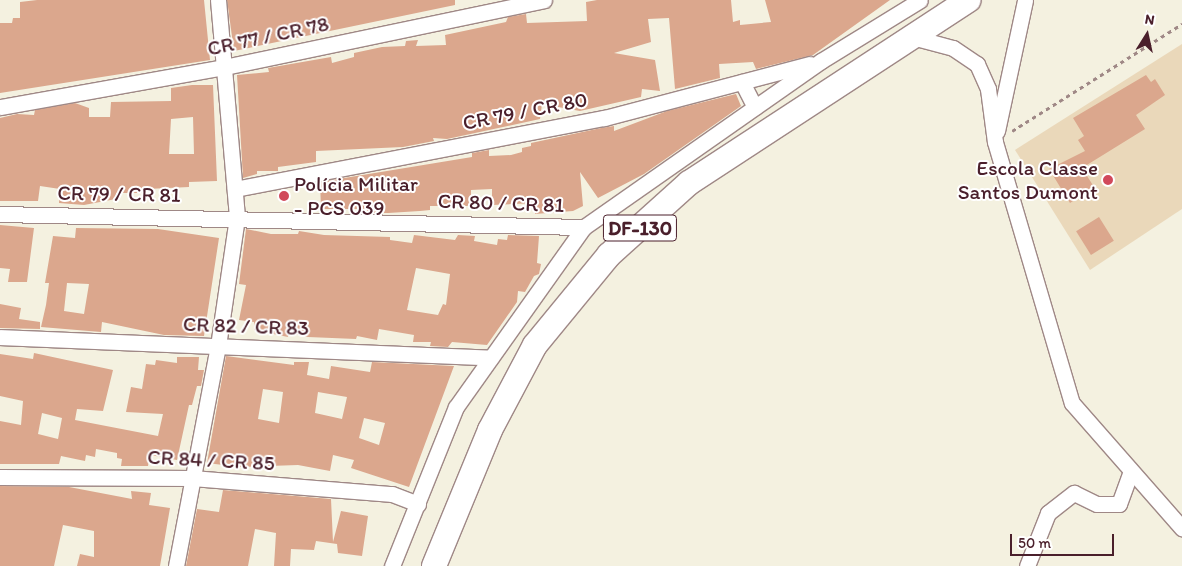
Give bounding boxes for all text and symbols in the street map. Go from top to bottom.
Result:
north arrow [1122,10,1172,60]
street label: CR 77 / CR 78 [205,11,331,61]
text: N [1144,11,1156,29]
street label: CR 79 / CR 80 [460,87,590,135]
place label: Escola Classe Santos Dumont [958,155,1098,205]
place label: Polícia Militar - PCS 039 [294,171,418,221]
marker: Escola Classe Santos Dumont [1102,174,1114,186]
street label: CR 79 / CR 81 [57,180,181,208]
street label: CR 80 / CR 81 [437,188,565,218]
marker: Polícia Militar - PCS 039 [278,190,290,202]
road number: DF-130 [602,210,678,246]
street label: CR 82 / CR 83 [182,311,310,341]
street label: CR 84 / CR 85 [147,444,275,476]
scale bar [1012,524,1116,556]
text: 50 m [1018,534,1051,552]

